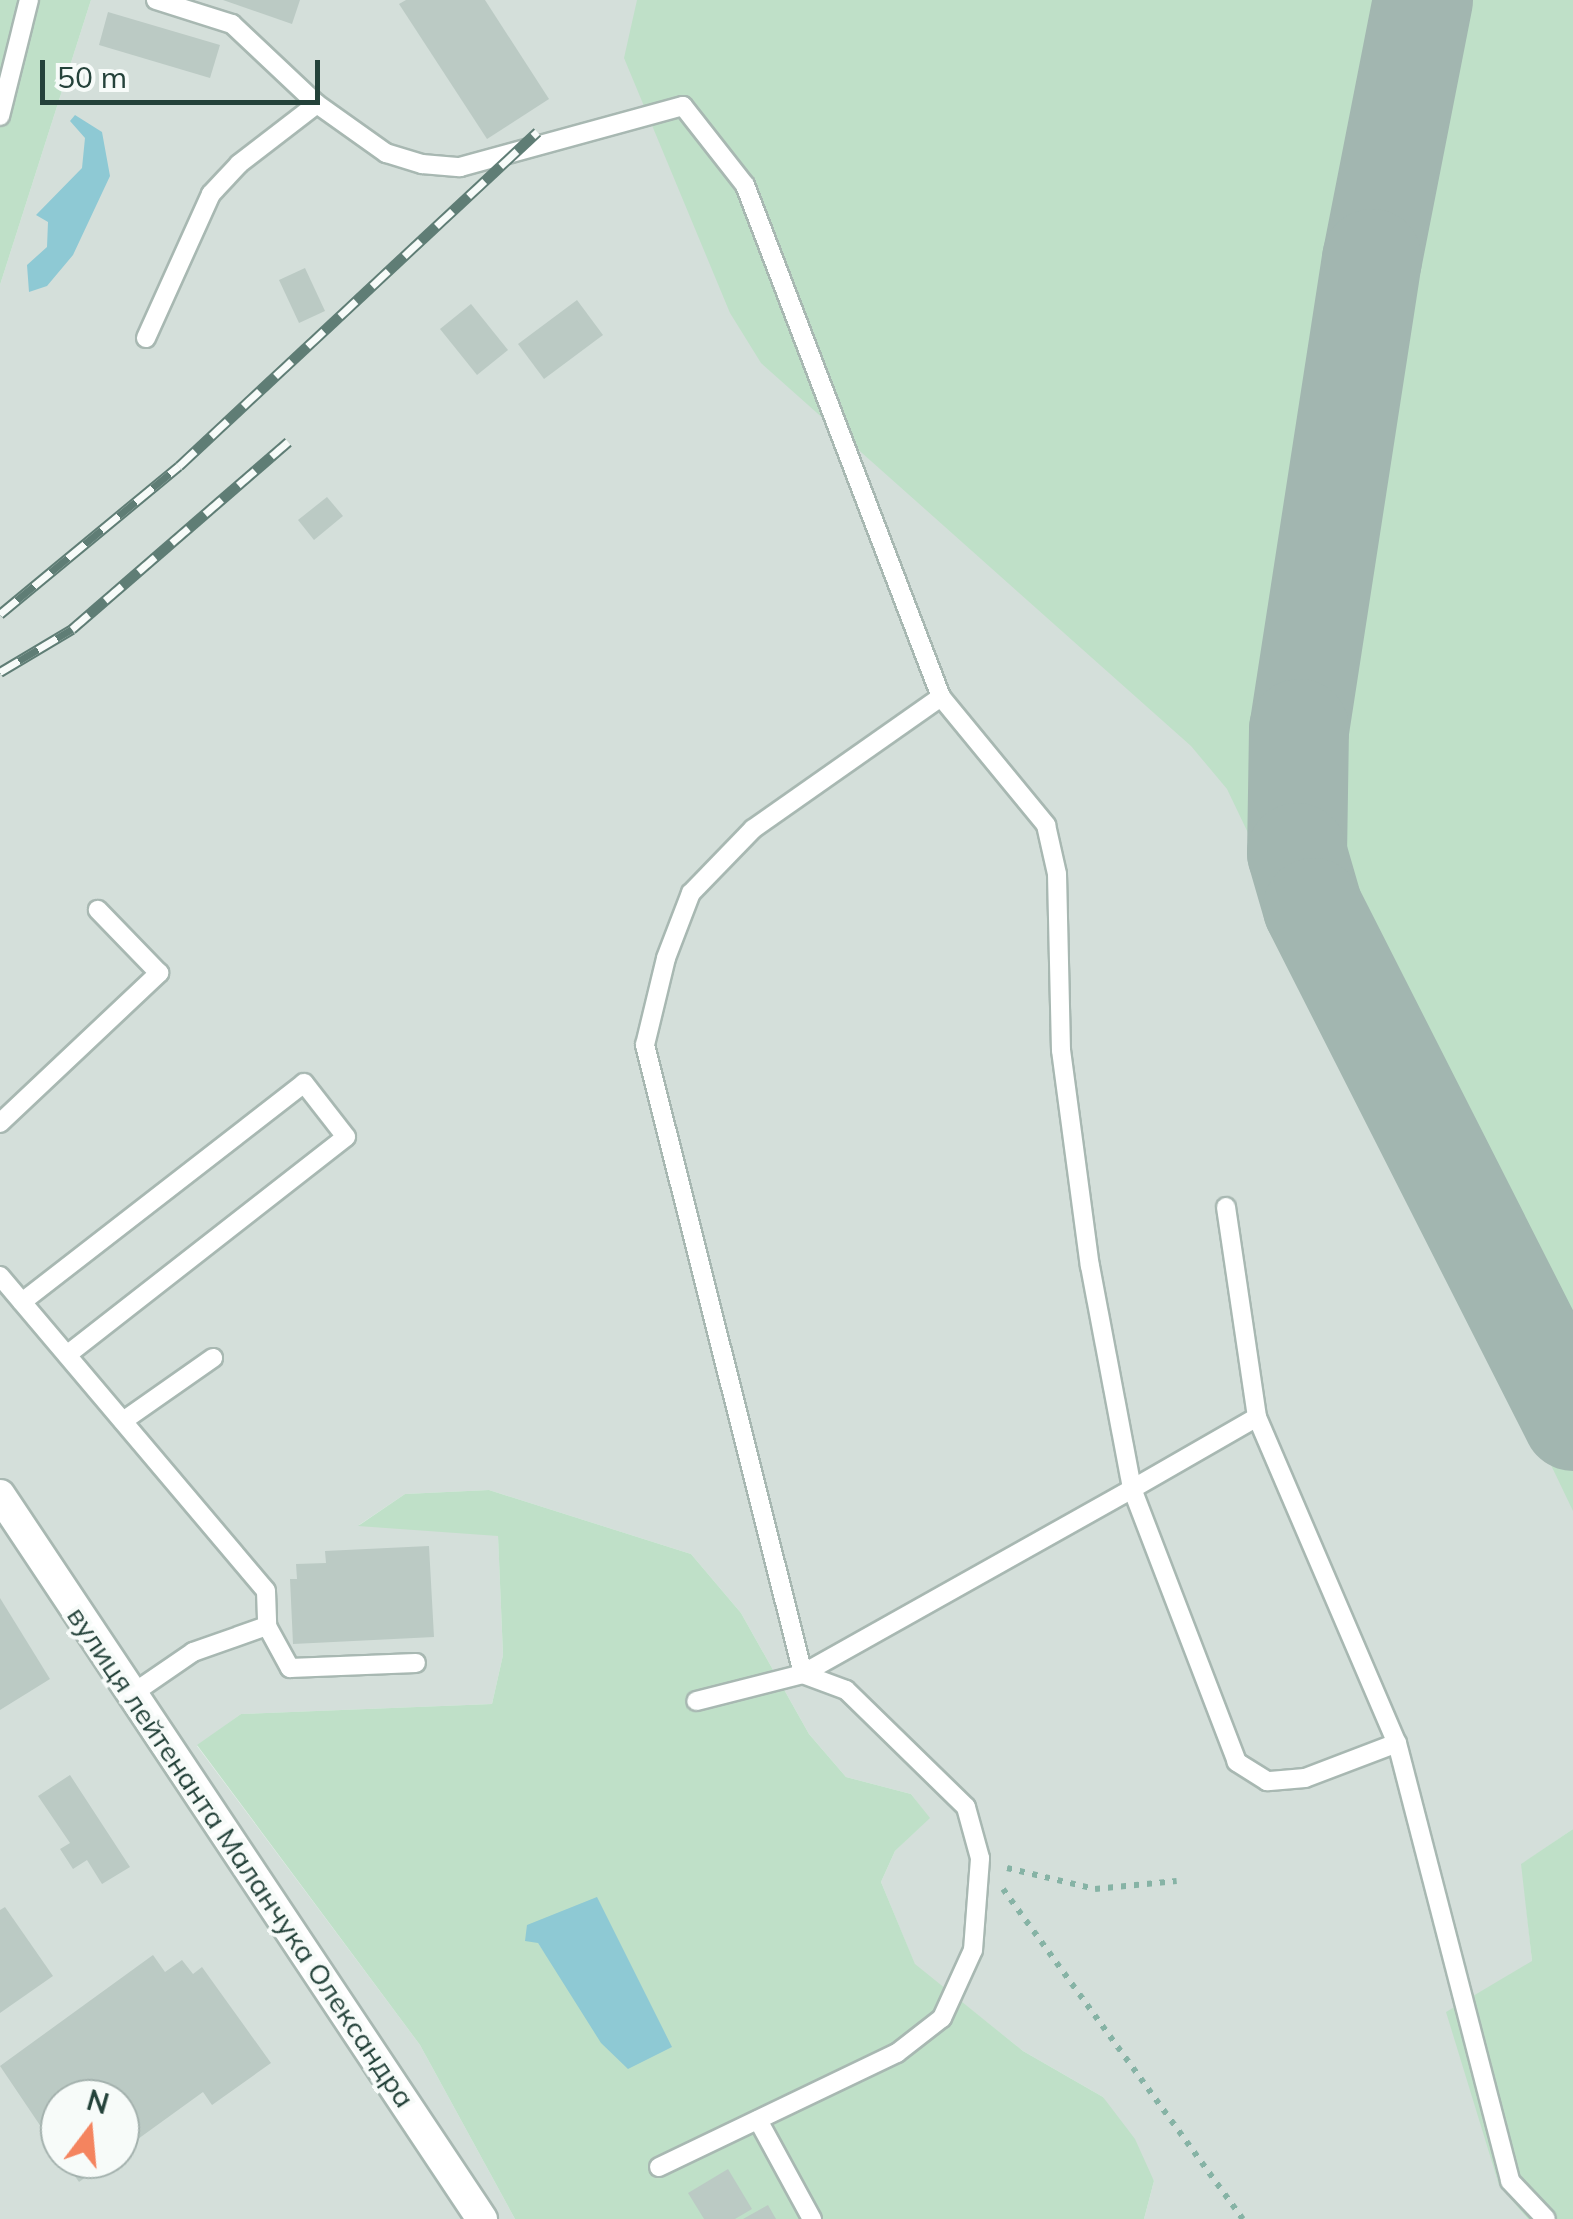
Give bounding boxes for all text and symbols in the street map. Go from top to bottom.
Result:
scale bar [45,40,325,102]
text: 50 m [57,58,127,96]
street label: вулиця лейтенанта Маланчука Олександра [60,1600,422,2114]
north arrow [40,2079,140,2179]
text: N [83,2082,113,2121]

